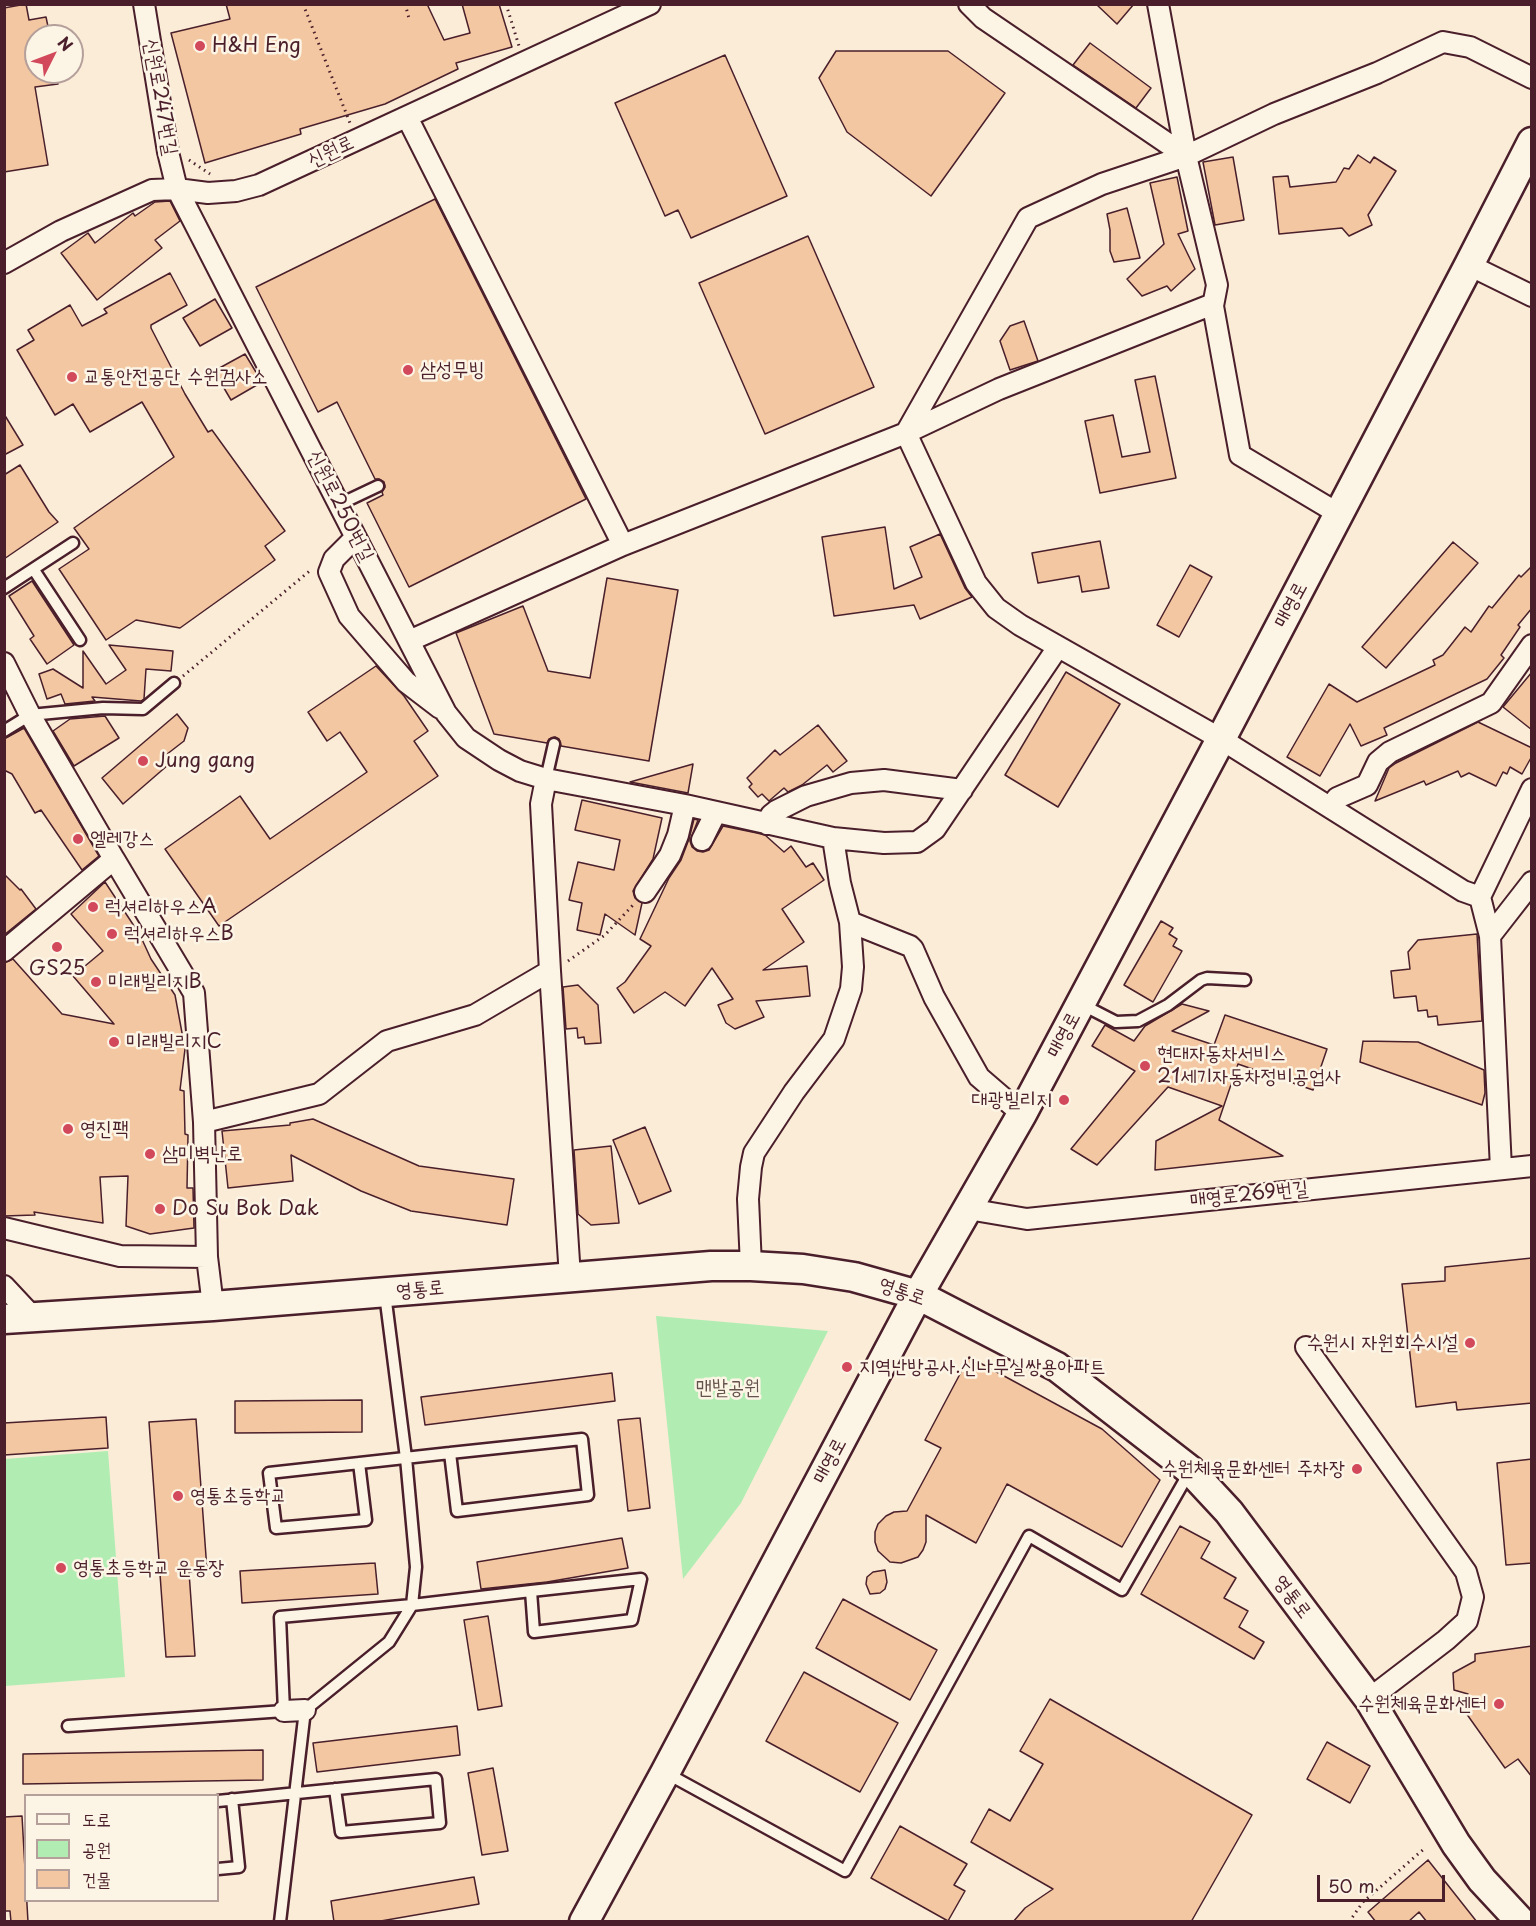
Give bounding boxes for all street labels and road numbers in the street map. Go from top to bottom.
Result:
street label: 신원로247번길 [138,37,182,157]
street label: 신원로 [304,131,358,173]
street label: 신원로250번길 [302,446,378,566]
street label: 매영로 [1269,578,1313,632]
street label: 매영로 [1042,1008,1086,1062]
street label: 매영로269번길 [1189,1177,1309,1213]
street label: 영통로 [875,1273,929,1311]
street label: 영통로 [395,1276,445,1304]
street label: 매영로 [808,1434,852,1488]
street label: 영통로 [1268,1570,1316,1624]

